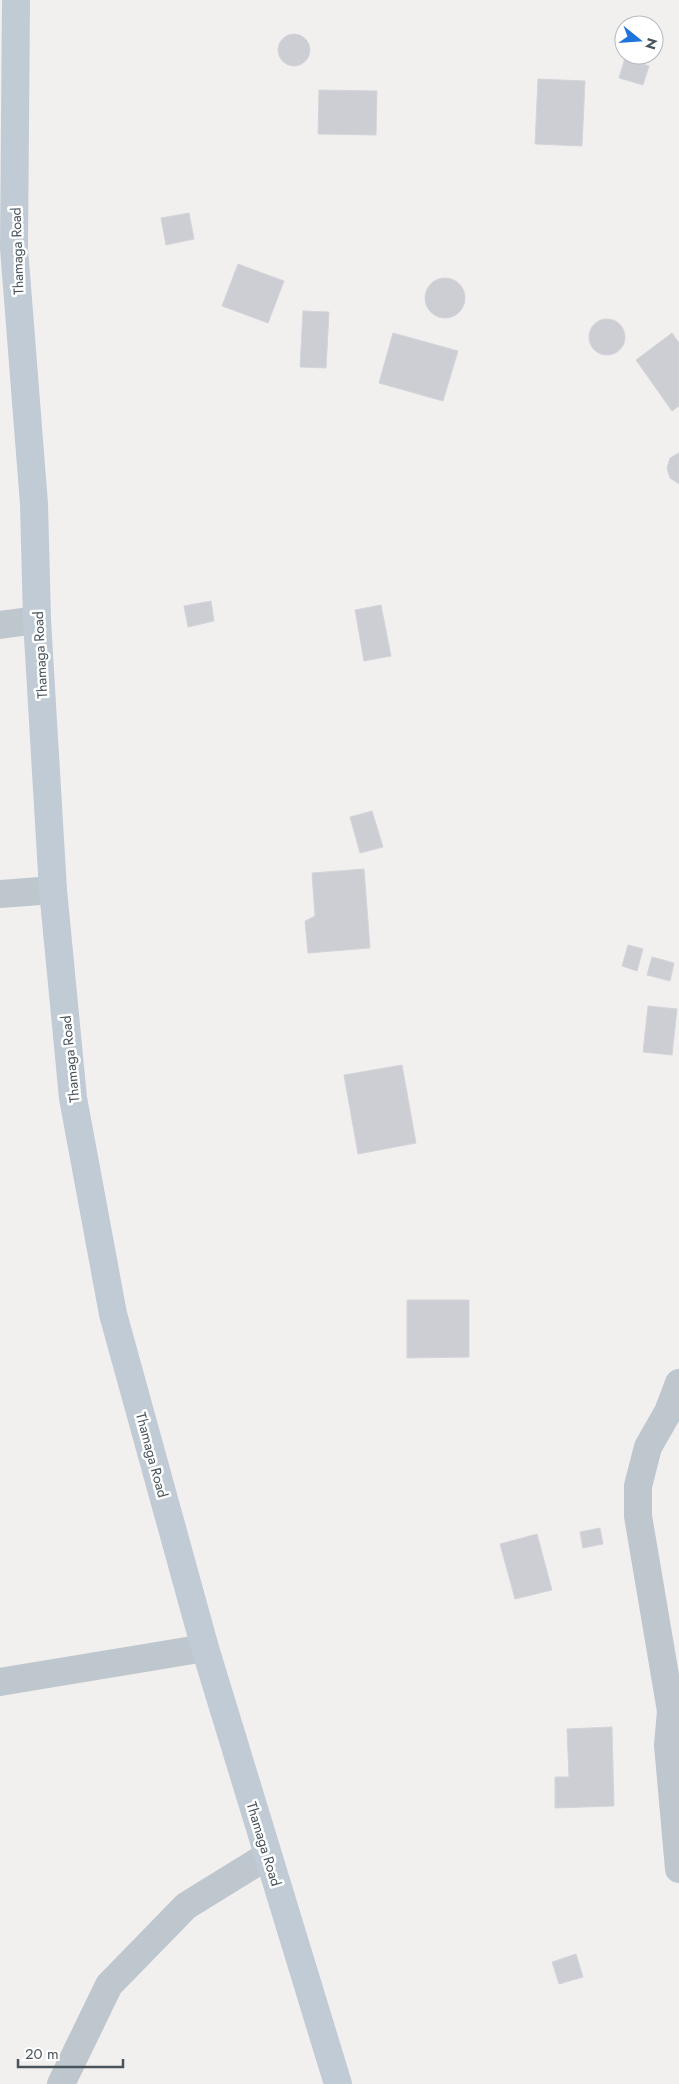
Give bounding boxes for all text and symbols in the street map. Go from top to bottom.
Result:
north arrow [614,15,664,65]
text: N [640,36,663,52]
street label: Thamaga Road [5,207,29,295]
street label: Thamaga Road [28,611,52,699]
street label: Thamaga Road [55,1015,85,1103]
street label: Thamaga Road [131,1410,173,1500]
street label: Thamaga Road [242,1799,286,1889]
scale bar [18,2036,122,2068]
text: 20 m [25,2043,59,2065]

